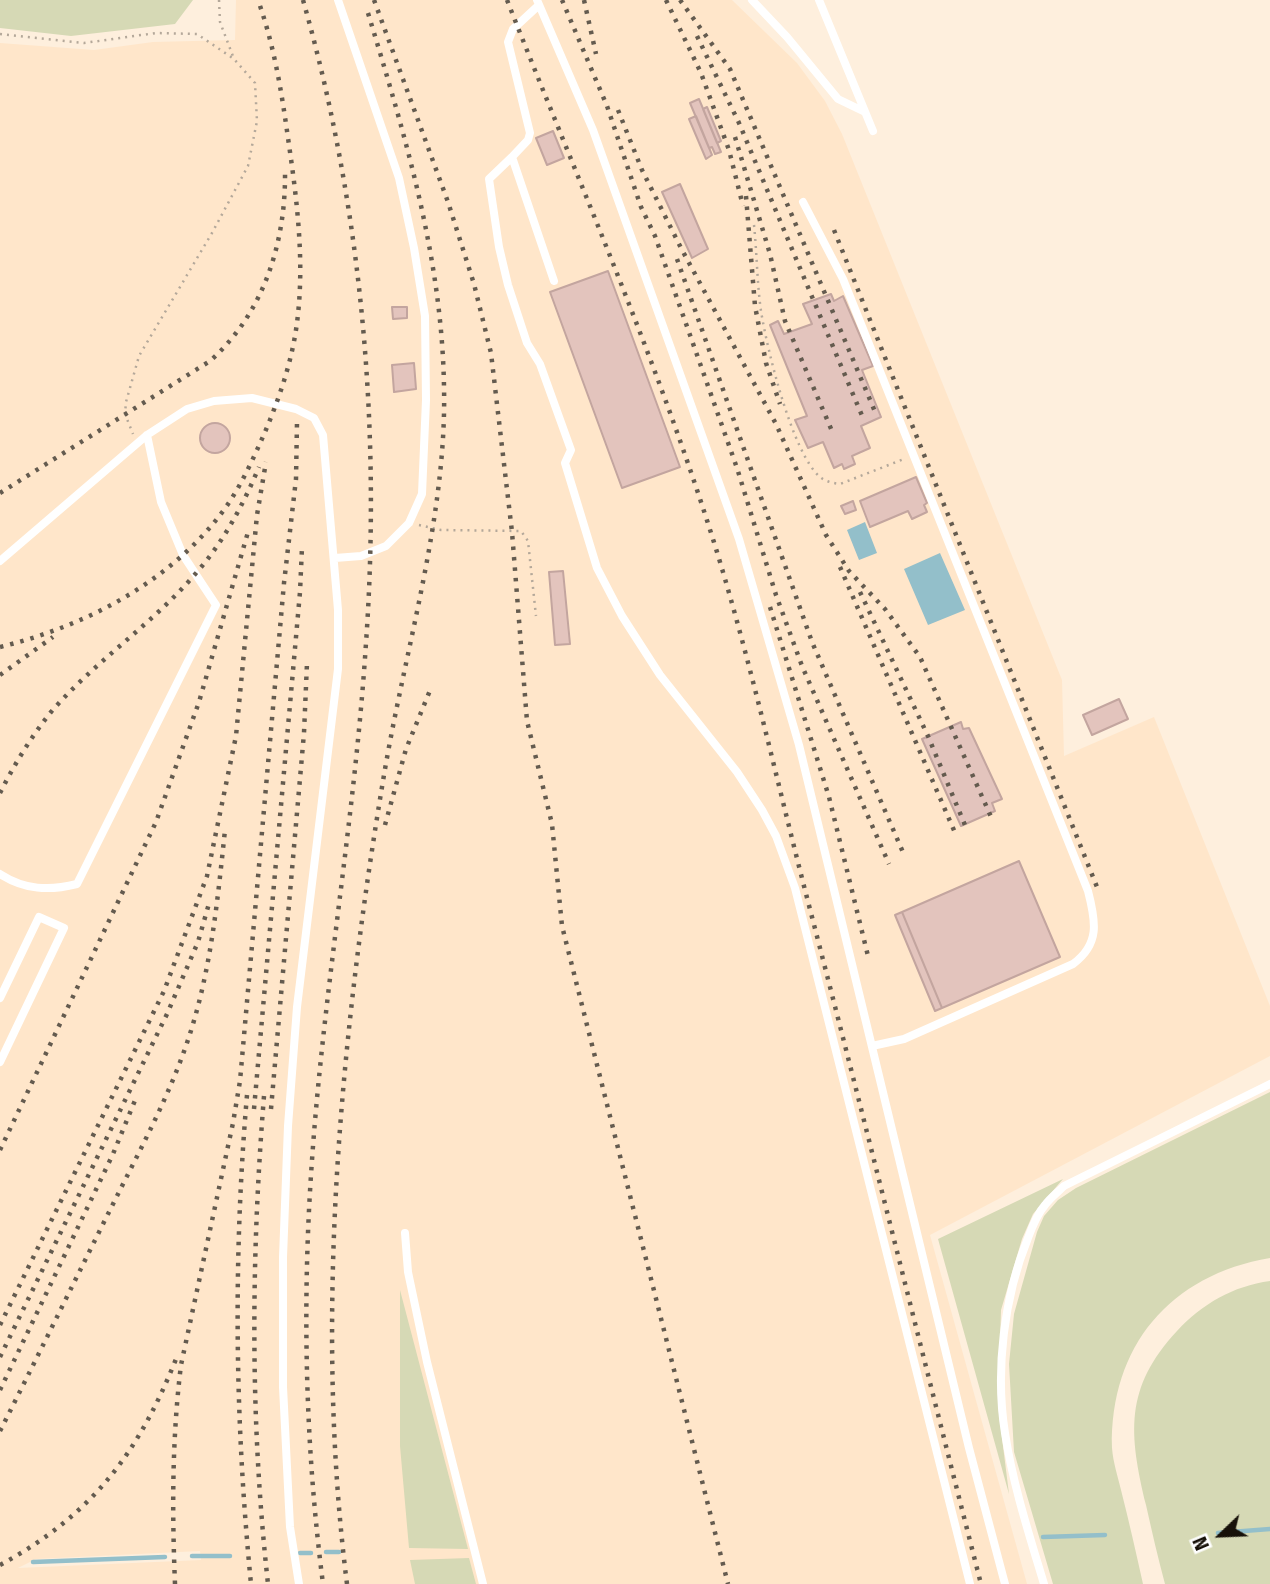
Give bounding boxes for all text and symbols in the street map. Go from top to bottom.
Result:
north arrow [1186,1500,1256,1570]
text: N [1188,1533,1214,1554]

